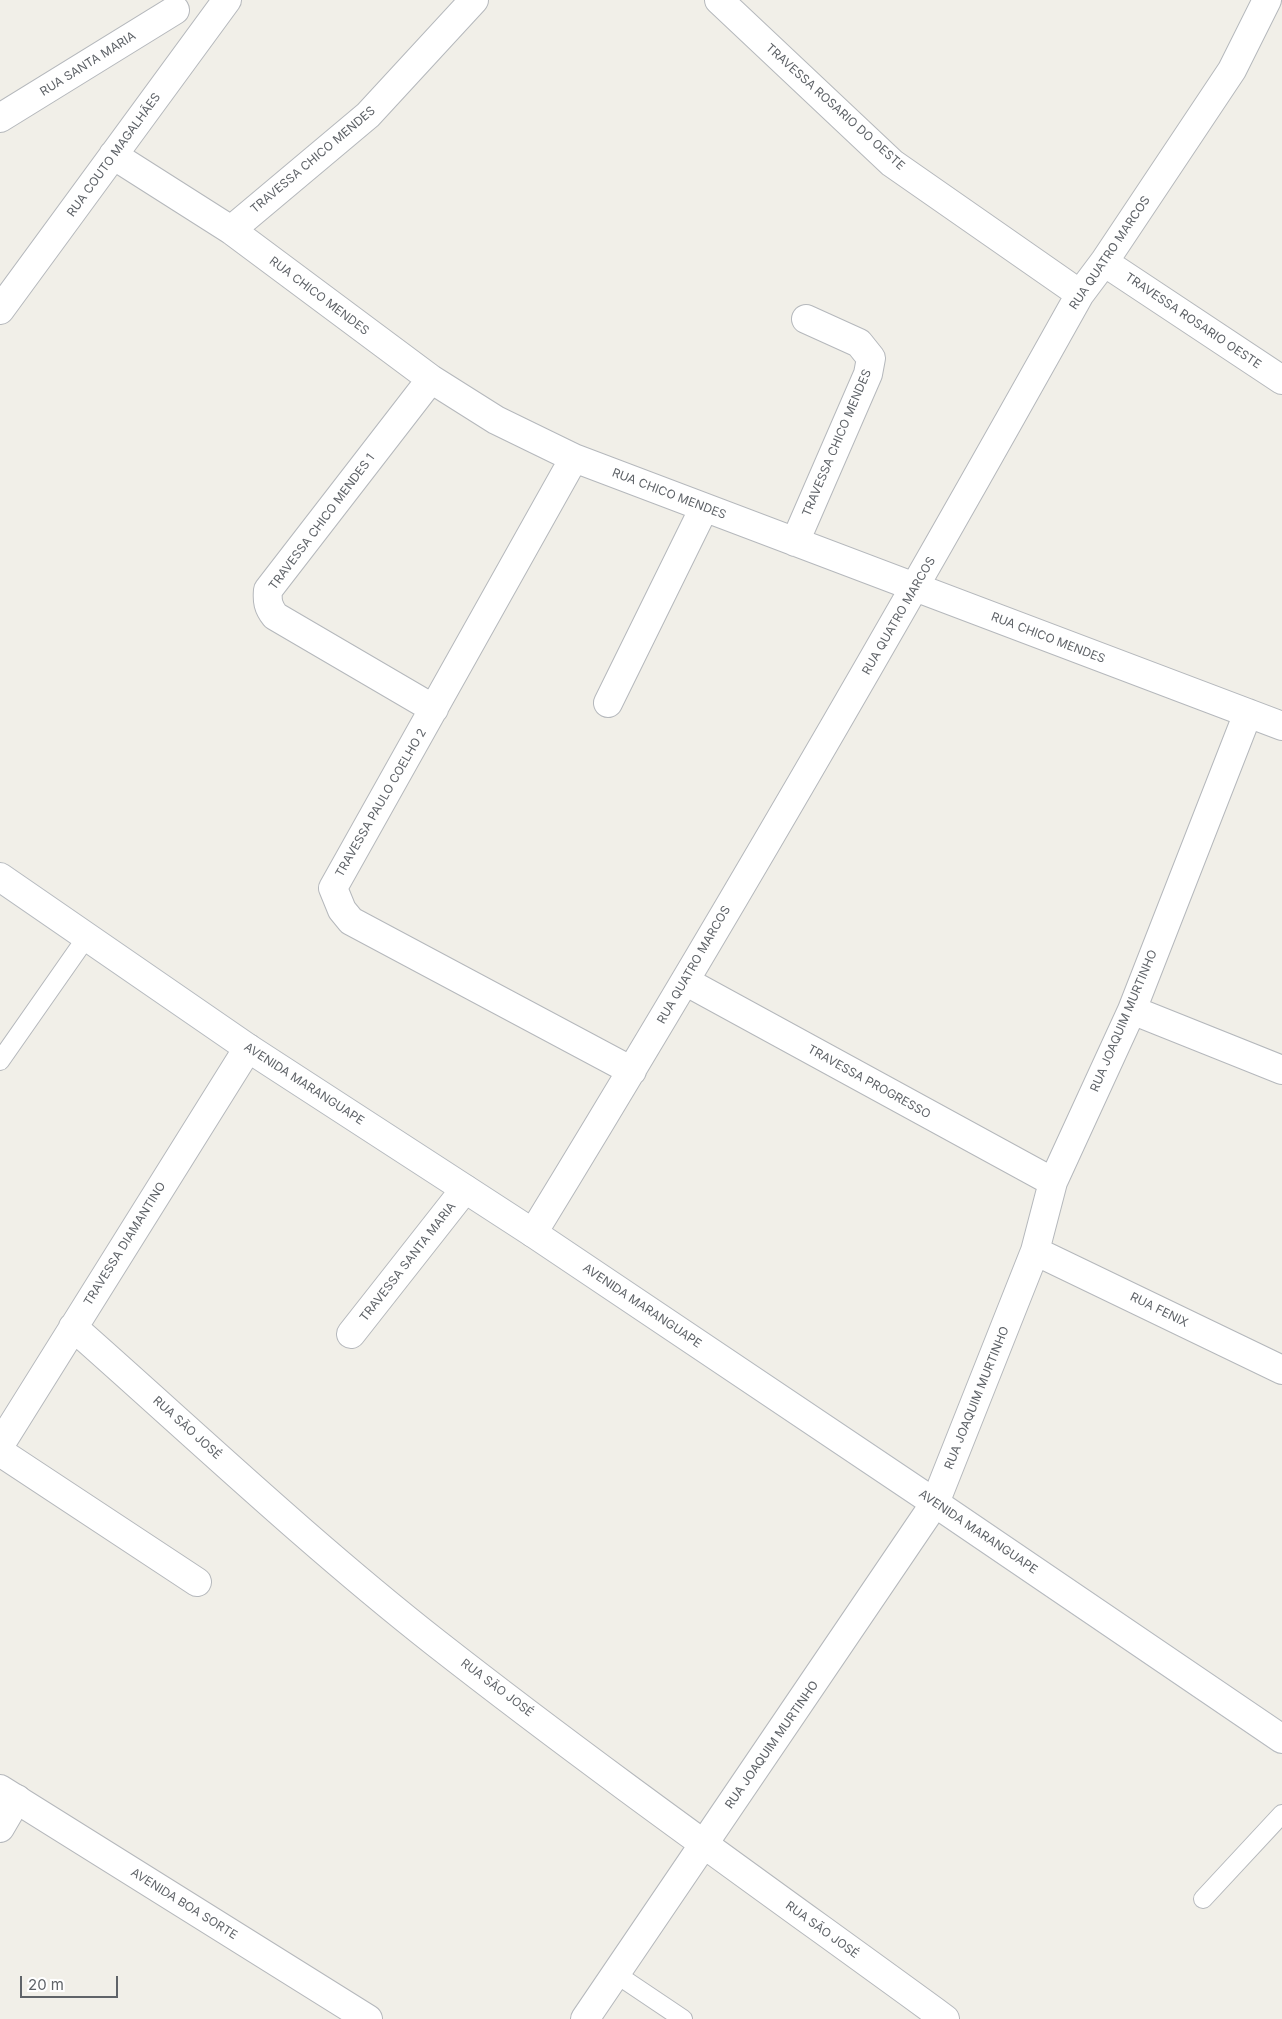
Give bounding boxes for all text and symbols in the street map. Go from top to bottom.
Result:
street label: RUA SANTA MARIA [38,29,138,99]
street label: TRAVESSA ROSARIO DO OESTE [763,41,907,173]
street label: RUA COUTO MAGALHÃES [64,90,164,220]
street label: TRAVESSA CHICO MENDES [248,104,378,216]
street label: RUA QUATRO MARCOS [1067,194,1153,312]
street label: RUA CHICO MENDES [266,254,372,338]
street label: TRAVESSA ROSARIO OESTE [1122,270,1264,372]
street label: TRAVESSA CHICO MENDES [799,367,875,519]
street label: TRAVESSA CHICO MENDES 1 [266,451,378,593]
street label: RUA CHICO MENDES [610,466,728,522]
street label: RUA QUATRO MARCOS [859,555,939,677]
street label: RUA CHICO MENDES [989,610,1107,666]
street label: TRAVESSA PAULO COELHO 2 [333,726,429,880]
street label: RUA QUATRO MARCOS [654,904,734,1026]
street label: RUA JOAQUIM MURTINHO [1088,948,1160,1094]
street label: AVENIDA MARANGUAPE [241,1040,367,1128]
street label: TRAVESSA PROGRESSO [805,1042,933,1122]
street label: TRAVESSA DIAMANTINO [81,1180,169,1308]
street label: TRAVESSA SANTA MARIA [357,1200,459,1324]
street label: AVENIDA MARANGUAPE [580,1261,704,1351]
street label: RUA FENIX [1128,1290,1190,1330]
street label: RUA JOAQUIM MURTINHO [942,1325,1012,1471]
street label: RUA SÃO JOSÉ [150,1393,224,1463]
street label: AVENIDA MARANGUAPE [916,1487,1040,1577]
street label: RUA SÃO JOSÉ [458,1656,536,1720]
street label: RUA JOAQUIM MURTINHO [722,1678,822,1812]
street label: AVENIDA BOA SORTE [128,1865,240,1943]
street label: RUA SÃO JOSÉ [783,1899,861,1961]
scale bar [22,1966,120,1998]
text: 20 m [28,1975,64,1994]

